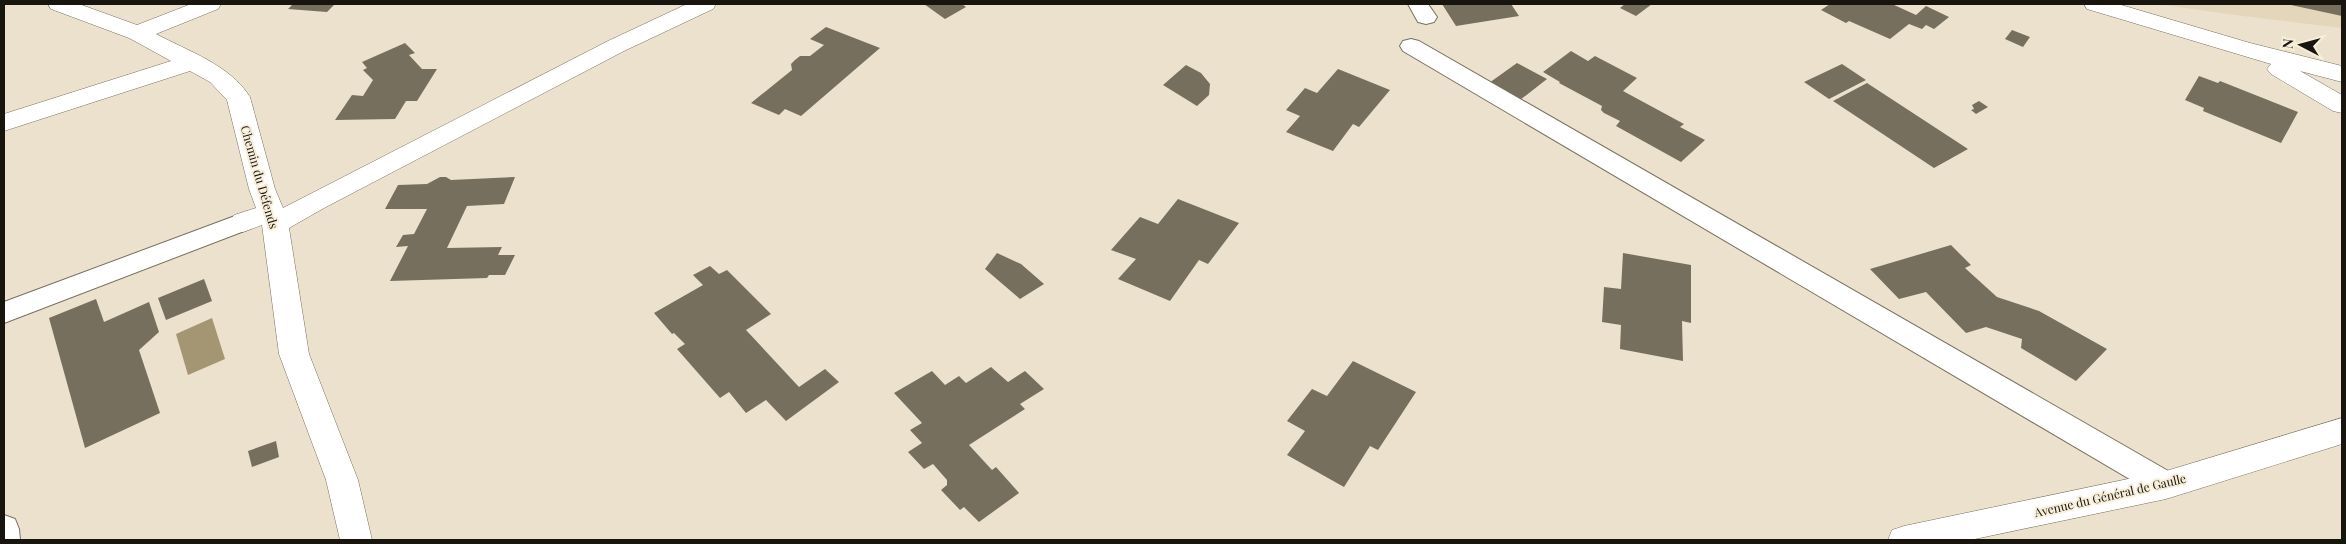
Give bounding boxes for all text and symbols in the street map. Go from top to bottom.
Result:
north arrow [2276,20,2326,70]
text: N [2278,38,2298,50]
street label: Chemin du Défends [238,123,282,231]
street label: Avenue du Général de Gaulle [2032,470,2187,520]

